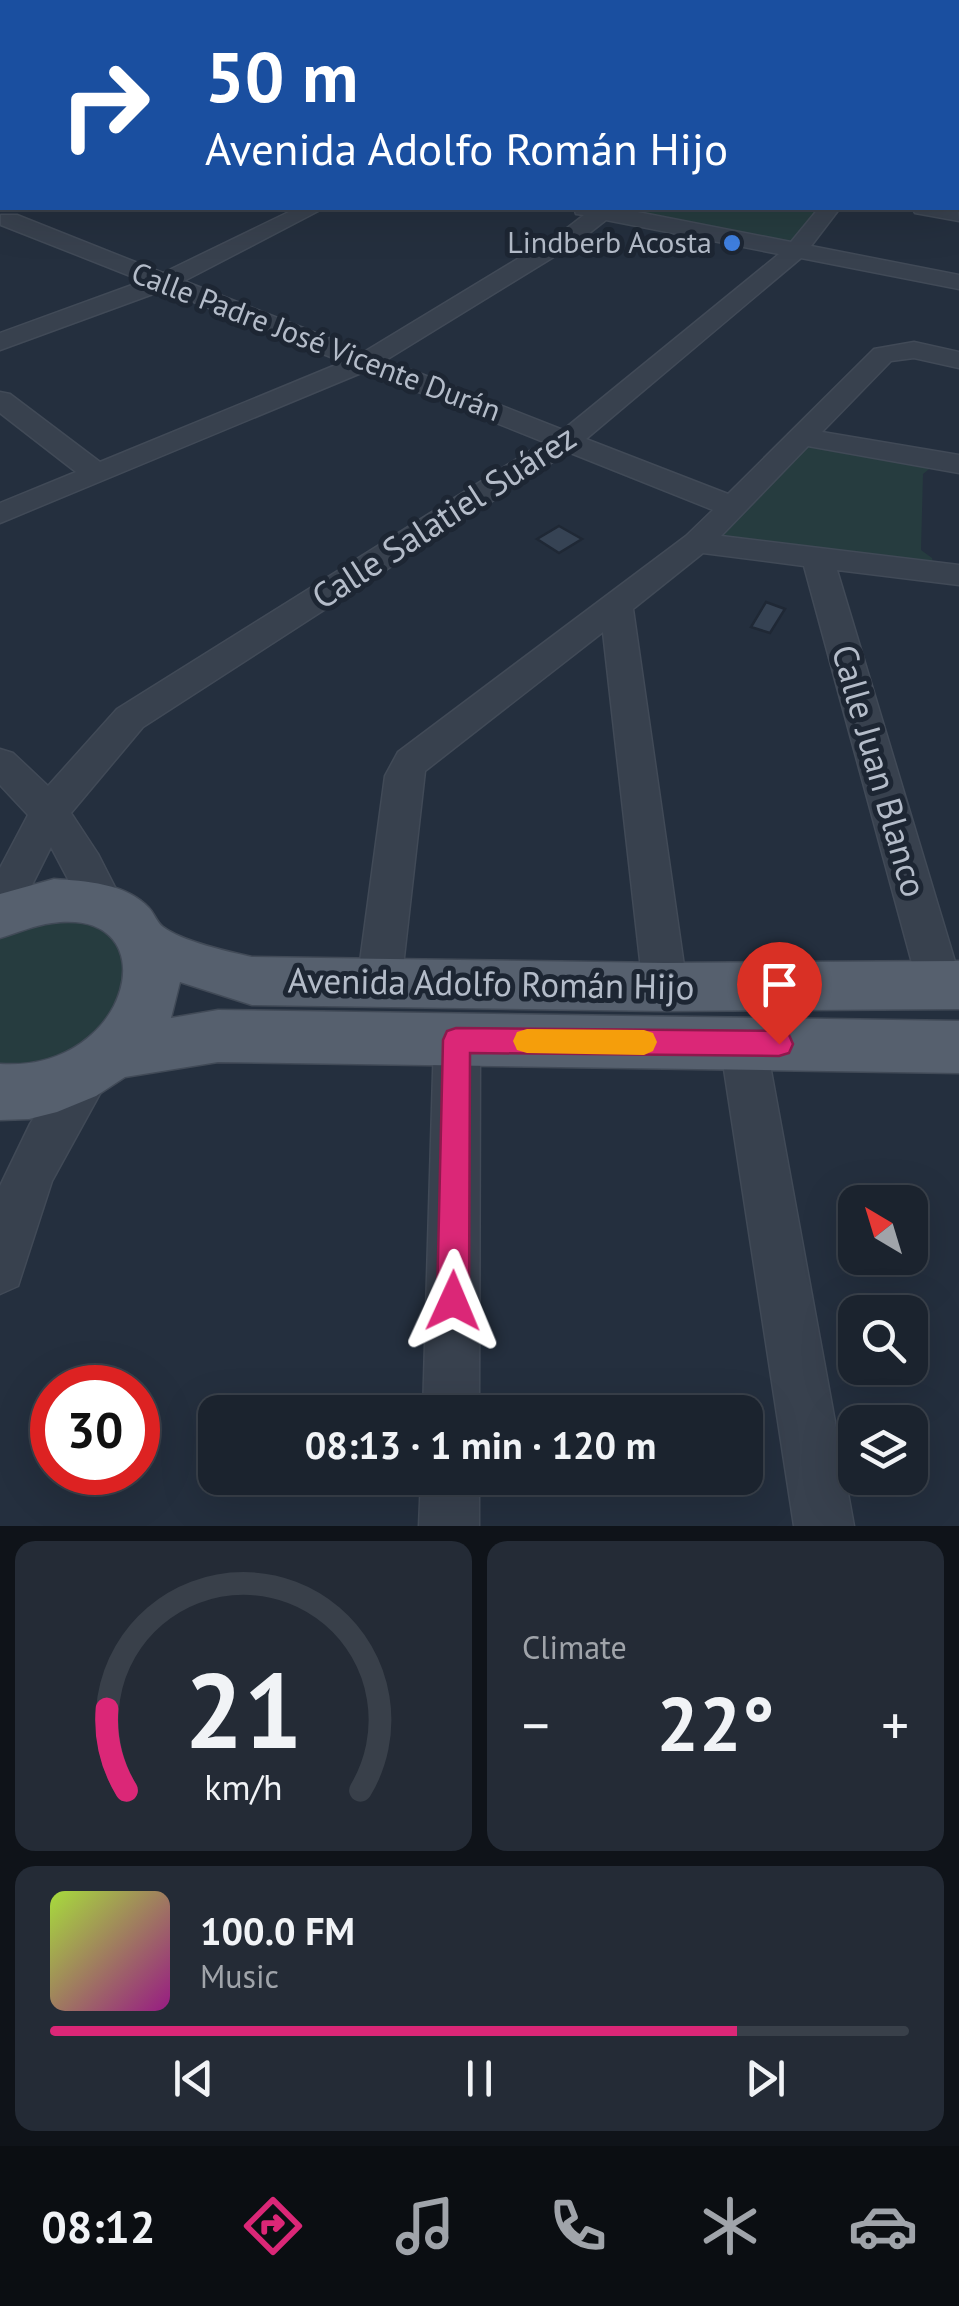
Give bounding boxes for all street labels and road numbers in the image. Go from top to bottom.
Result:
street label: Calle Padre José Vicente Durán [126,252,507,429]
street label: Calle Salatiel Suárez [303,413,584,619]
street label: Calle Juan Blanco [822,639,938,902]
street label: Avenida Adolfo Román Hijo [287,956,695,1010]

